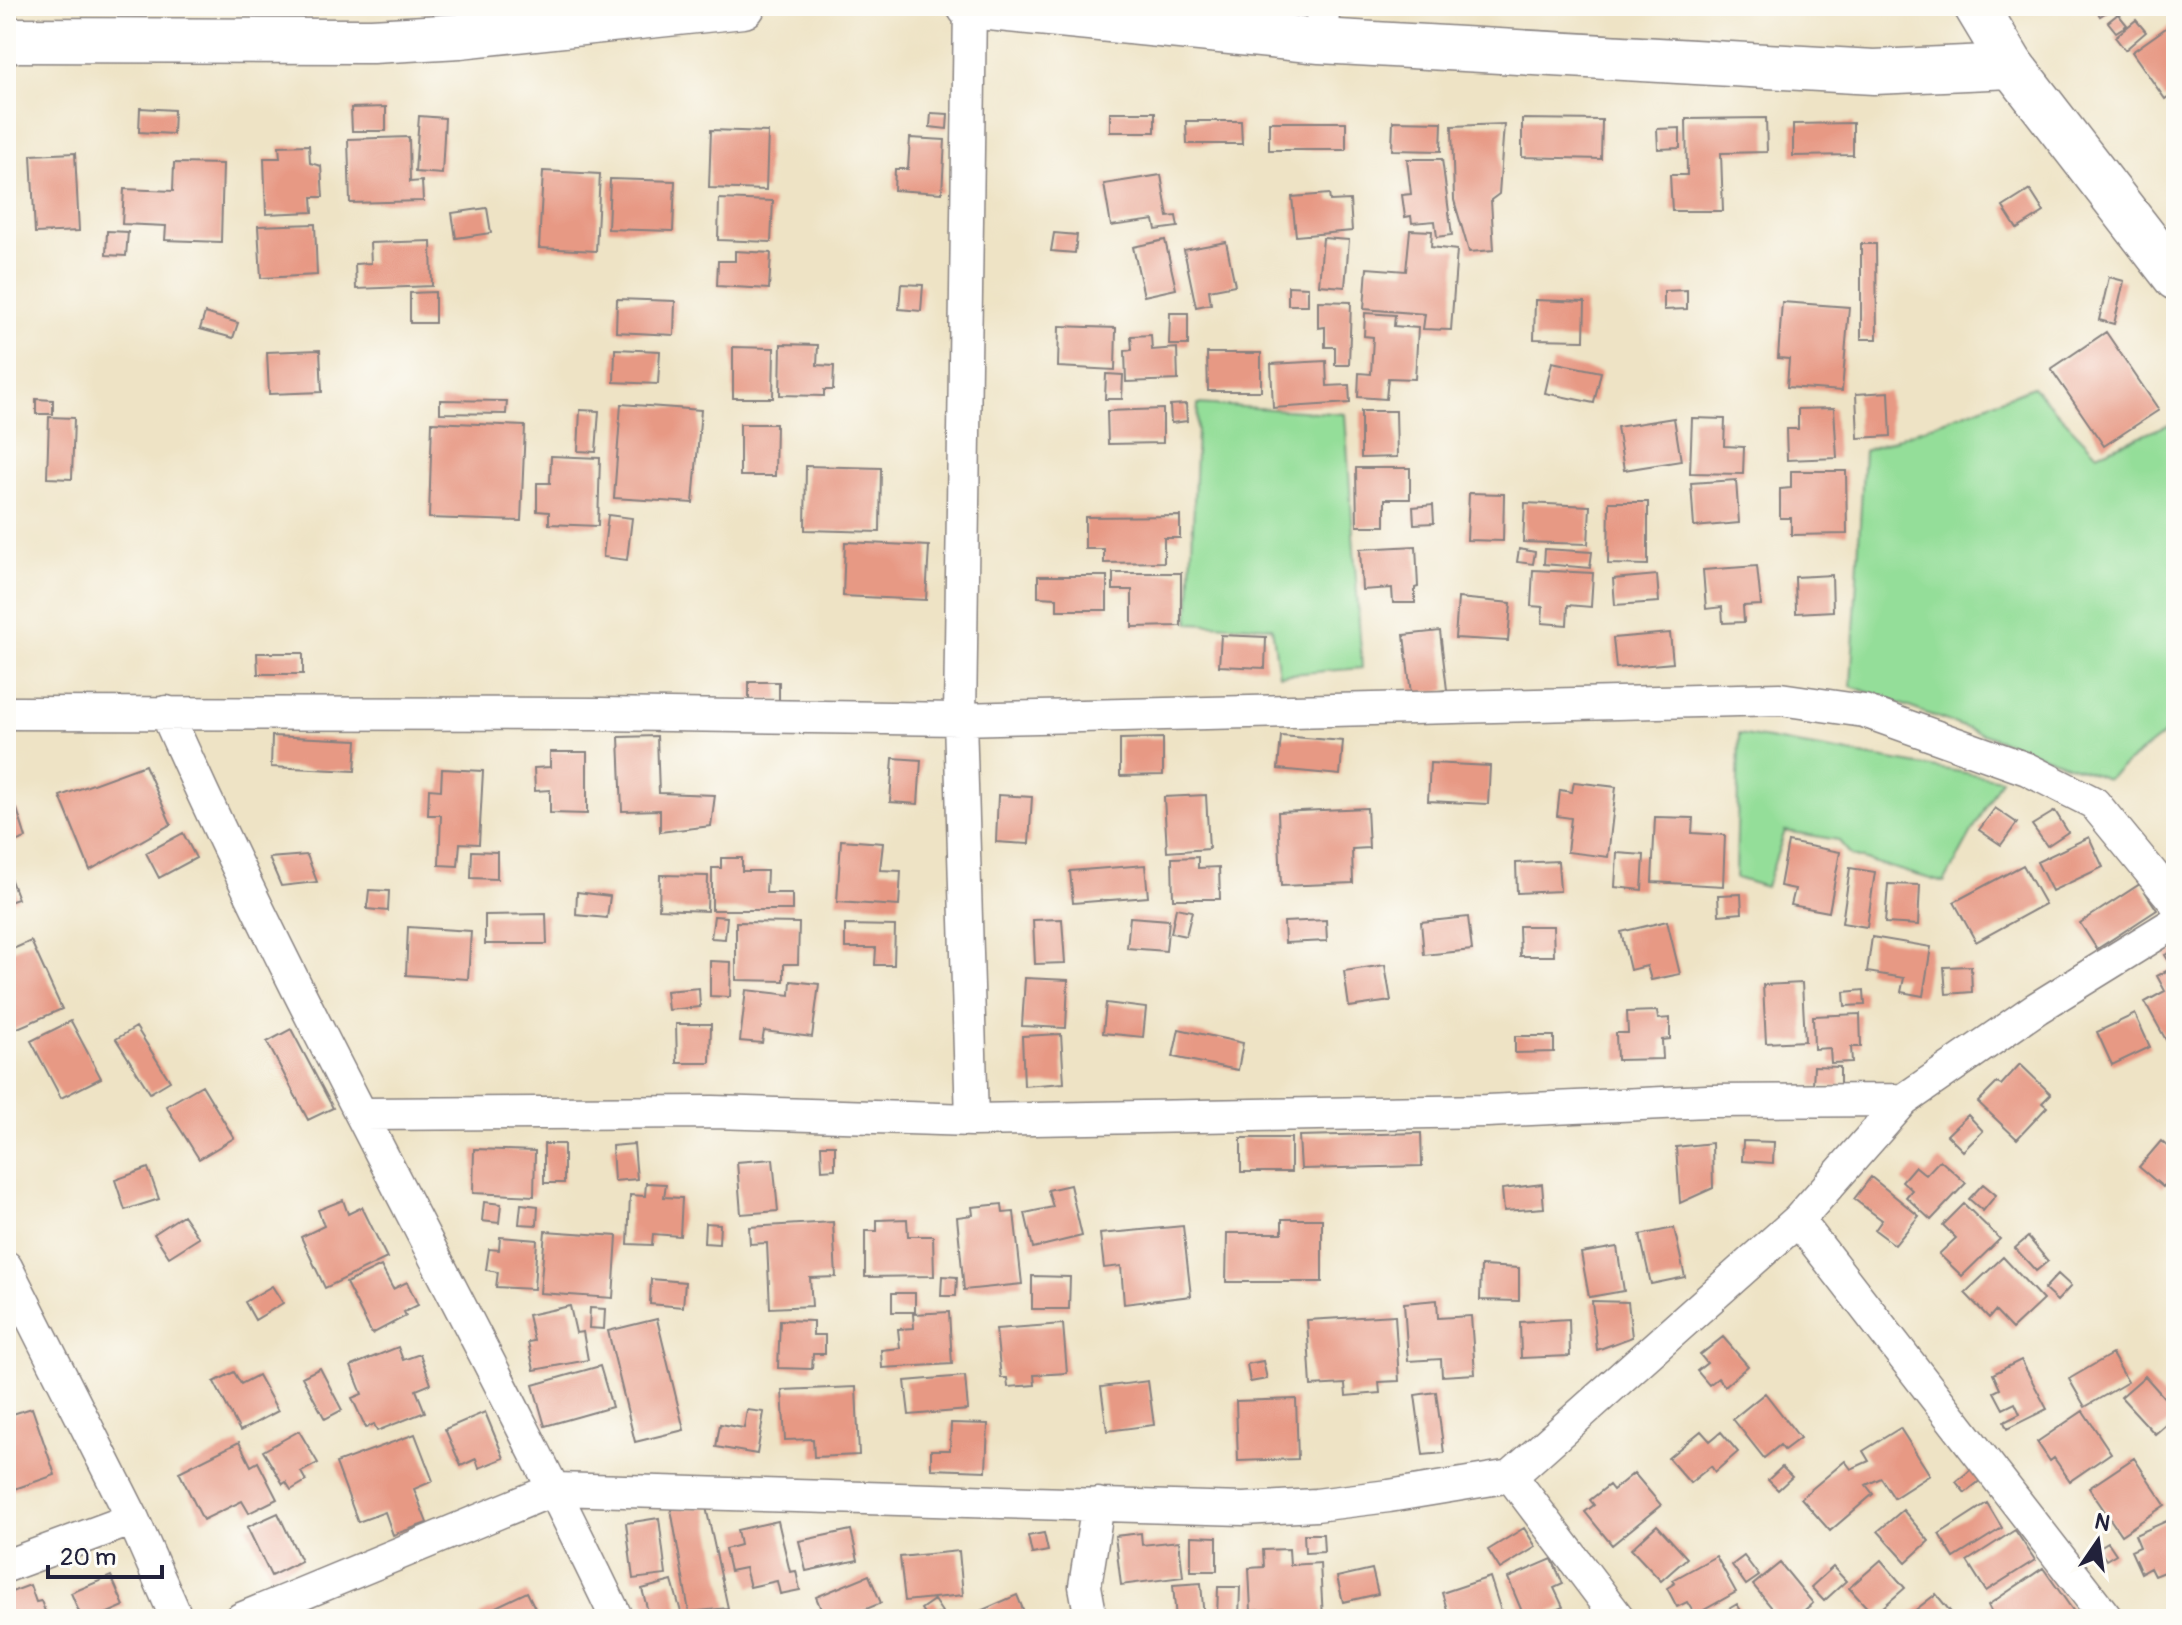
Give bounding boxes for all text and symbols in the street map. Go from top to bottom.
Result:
north arrow [2058,1501,2138,1581]
text: N [2092,1507,2113,1538]
scale bar [48,1529,162,1579]
text: 20 m [60,1543,116,1572]

